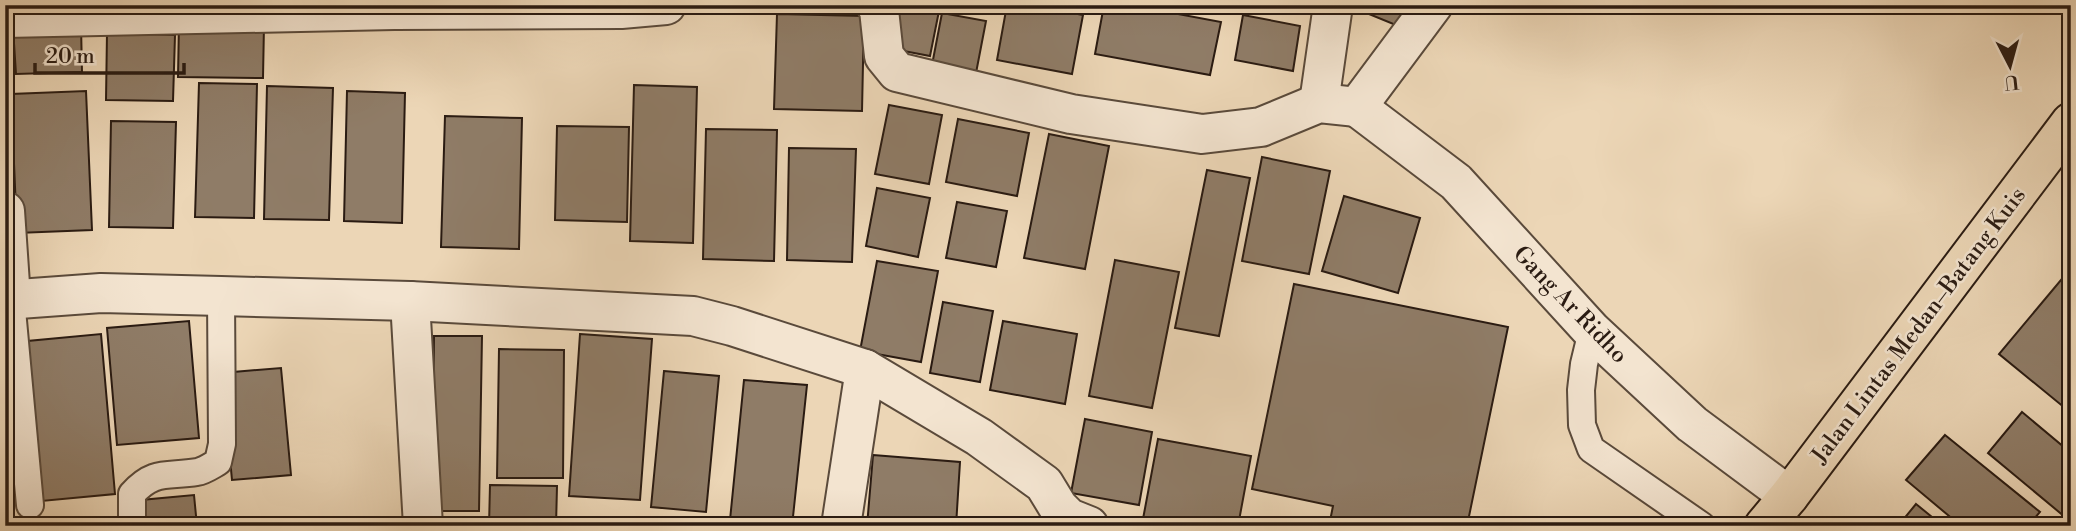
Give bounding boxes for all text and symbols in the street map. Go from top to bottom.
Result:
scale bar [35,32,184,76]
north arrow [1974,32,2044,102]
text: 20 m [46,44,95,70]
text: U [2003,69,2020,95]
street label: Jalan Lintas Medan–Batang Kuis [1805,182,2032,470]
street label: Gang Ar Ridho [1507,240,1633,369]

